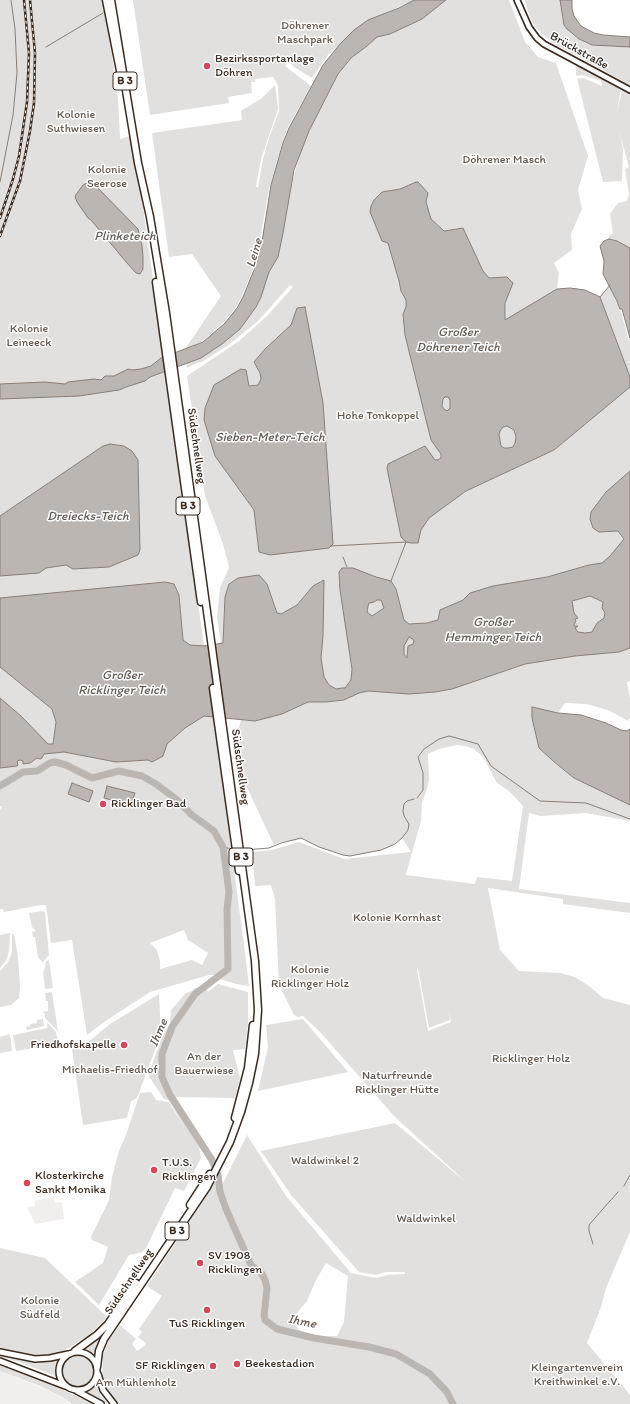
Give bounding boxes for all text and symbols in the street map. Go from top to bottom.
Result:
park label: Döhrener Maschpark [277,19,333,47]
street label: Brückstraße [547,29,611,73]
place label: Bezirkssportanlage Döhren [215,52,314,80]
marker: Bezirkssportanlage Döhren [202,61,212,71]
road number: B 3 [113,72,137,90]
park label: Kolonie Suthwiesen [47,108,105,136]
park label: Döhrener Masch [462,153,546,167]
park label: Kolonie Seerose [87,163,127,191]
water label: Plinketeich [94,229,156,245]
water label: Leine [243,237,267,269]
park label: Kolonie Leineeck [7,322,51,350]
water label: Großer Döhrener Teich [416,325,500,356]
street label: Südschnellweg [184,407,208,485]
park label: Hohe Tonkoppel [337,409,419,423]
water label: Sieben-Meter-Teich [215,430,325,446]
road number: B 3 [176,497,200,515]
water label: Dreiecks-Teich [47,509,129,525]
water label: Großer Hemminger Teich [445,615,541,646]
water label: Großer Ricklinger Teich [78,668,166,699]
street label: Südschnellweg [228,728,252,806]
place label: Ricklinger Bad [111,797,186,811]
marker: Ricklinger Bad [98,799,108,809]
road number: B 3 [229,848,253,866]
park label: Kolonie Kornhast [353,911,441,925]
park label: Kolonie Ricklinger Holz [271,963,349,991]
water label: Ihme [146,1017,172,1049]
place label: Friedhofskapelle [31,1038,116,1052]
marker: Friedhofskapelle [119,1040,129,1050]
park label: An der Bauerwiese [174,1050,234,1078]
park label: Ricklinger Holz [492,1052,570,1066]
park label: Michaelis-Friedhof [62,1063,158,1077]
park label: Naturfreunde Ricklinger Hütte [355,1069,439,1097]
park label: Waldwinkel 2 [291,1154,359,1168]
place label: T.U.S. Ricklingen [162,1156,216,1184]
marker: T.U.S. Ricklingen [149,1165,159,1175]
place label: Klosterkirche Sankt Monika [35,1169,106,1197]
marker: Klosterkirche Sankt Monika [22,1178,32,1188]
park label: Waldwinkel [396,1212,456,1226]
road number: B 3 [165,1222,189,1240]
street label: Südschnellweg [102,1246,156,1318]
place label: SV 1908 Ricklingen [208,1249,262,1277]
marker: SV 1908 Ricklingen [195,1258,205,1268]
park label: Kolonie Südfeld [20,1294,60,1322]
marker: TuS Ricklingen [202,1305,212,1315]
water label: Ihme [286,1311,318,1333]
place label: TuS Ricklingen [169,1317,245,1331]
place label: Beekestadion [245,1357,314,1371]
place label: SF Ricklingen [135,1359,205,1373]
marker: Beekestadion [232,1359,242,1369]
marker: SF Ricklingen [208,1361,218,1371]
park label: Kleingartenverein Kreithwinkel e.V. [531,1361,623,1389]
park label: Am Mühlenholz [96,1376,176,1390]

